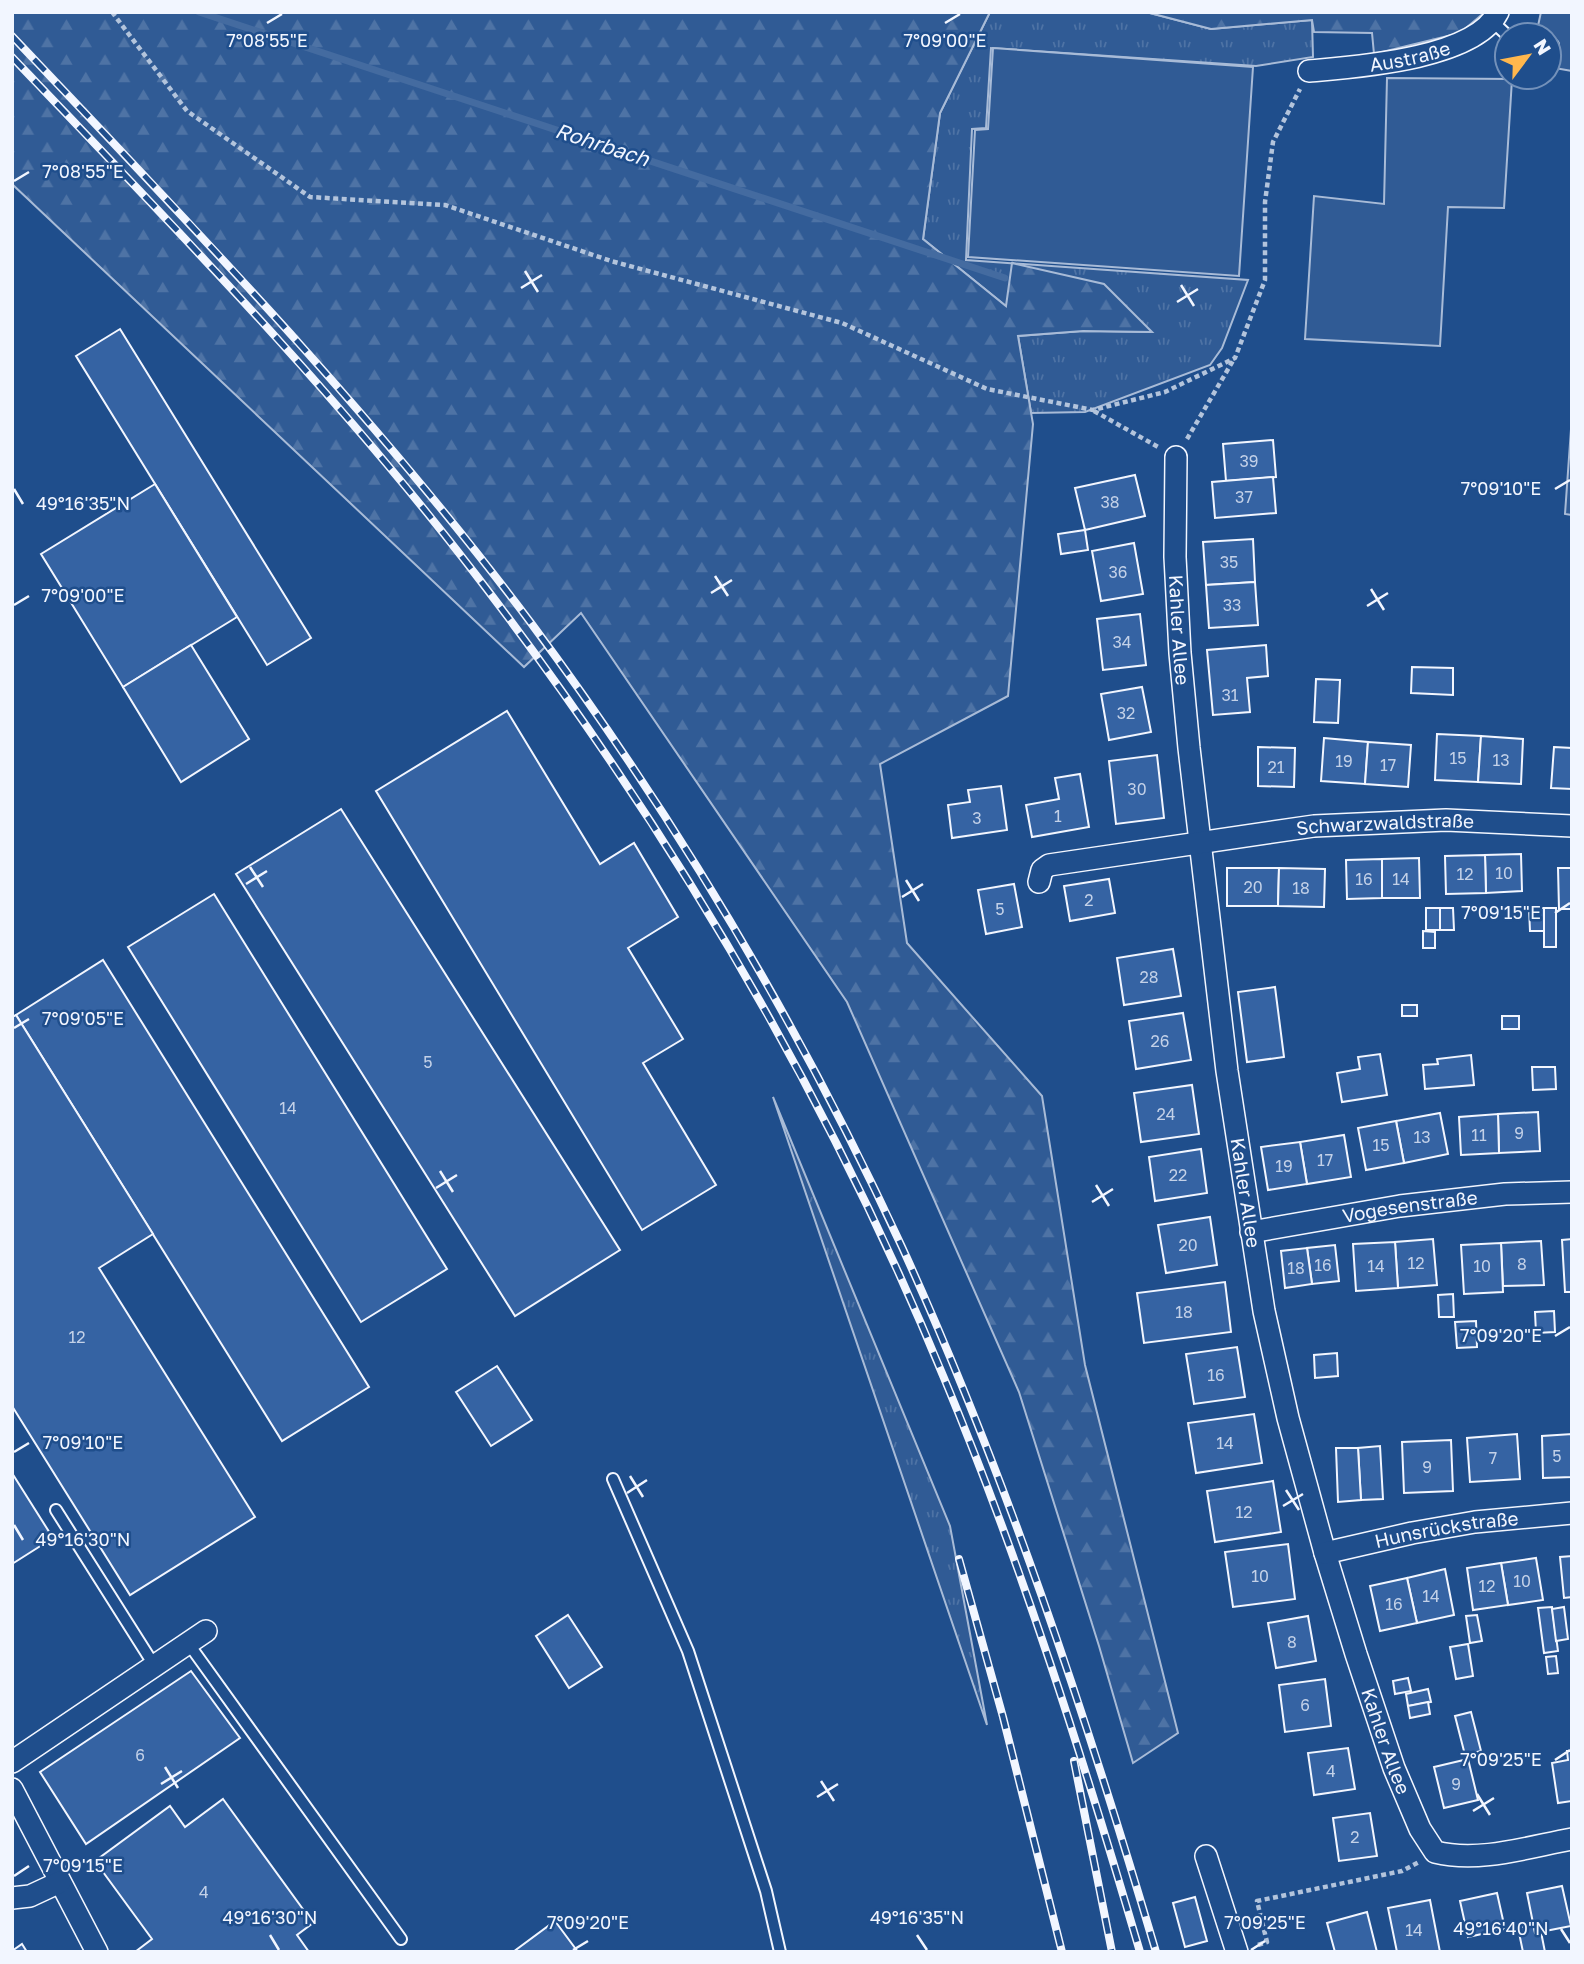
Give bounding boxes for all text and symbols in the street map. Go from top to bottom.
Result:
north arrow [1493,21,1563,91]
text: 7°08'55"E [226,29,308,51]
text: 7°09'00"E [904,29,986,51]
text: N [1529,35,1556,59]
street label: Austraße [1368,36,1453,76]
water label: Rohrbach [552,117,653,172]
text: 7°08'55"E [42,160,124,182]
house number: 39 [1239,451,1259,471]
text: 7°09'10"E [1461,477,1541,499]
house number: 37 [1235,487,1253,507]
text: 49°16'35"N [36,492,130,514]
house number: 38 [1100,492,1120,512]
house number: 35 [1220,552,1238,572]
house number: 36 [1108,562,1128,582]
street label: Kahler Allee [1165,574,1195,686]
text: 7°09'00"E [42,584,124,606]
house number: 33 [1223,595,1241,615]
house number: 34 [1112,632,1132,652]
house number: 31 [1221,685,1239,705]
house number: 32 [1117,703,1135,723]
house number: 15 [1449,748,1467,768]
house number: 13 [1492,750,1510,770]
house number: 19 [1335,751,1353,771]
house number: 17 [1380,755,1396,775]
house number: 21 [1267,757,1285,777]
house number: 30 [1127,779,1147,799]
house number: 1 [1054,806,1062,826]
house number: 3 [972,808,982,828]
street label: Schwarzwaldstraße [1294,808,1475,840]
house number: 10 [1495,863,1513,883]
house number: 12 [1456,864,1474,884]
house number: 16 [1355,869,1373,889]
house number: 14 [1392,869,1410,889]
house number: 20 [1243,877,1263,897]
house number: 18 [1292,878,1310,898]
house number: 2 [1084,890,1094,910]
house number: 5 [995,899,1005,919]
text: 7°09'15"E [1461,901,1541,923]
house number: 28 [1139,967,1159,987]
text: 7°09'05"E [42,1007,124,1029]
house number: 26 [1151,1031,1169,1051]
house number: 5 [423,1052,433,1072]
house number: 14 [279,1098,297,1118]
house number: 24 [1156,1104,1176,1124]
house number: 9 [1514,1123,1524,1143]
house number: 11 [1471,1125,1487,1145]
house number: 13 [1413,1127,1431,1147]
house number: 15 [1372,1135,1390,1155]
street label: Kahler Allee [1226,1136,1266,1249]
house number: 17 [1317,1150,1333,1170]
house number: 19 [1275,1156,1293,1176]
house number: 22 [1169,1165,1187,1185]
street label: Vogesenstraße [1340,1185,1479,1227]
house number: 20 [1178,1235,1198,1255]
house number: 12 [1407,1253,1425,1273]
house number: 8 [1517,1254,1527,1274]
house number: 16 [1314,1255,1332,1275]
house number: 14 [1367,1256,1385,1276]
house number: 10 [1473,1256,1491,1276]
house number: 18 [1287,1258,1305,1278]
house number: 18 [1175,1302,1193,1322]
text: 7°09'20"E [1460,1324,1542,1346]
house number: 12 [68,1327,86,1347]
house number: 16 [1207,1365,1225,1385]
text: 7°09'10"E [43,1431,123,1453]
house number: 14 [1216,1433,1234,1453]
house number: 5 [1552,1446,1562,1466]
house number: 7 [1489,1448,1497,1468]
house number: 9 [1422,1457,1432,1477]
house number: 12 [1235,1502,1253,1522]
street label: Hunsrückstraße [1372,1506,1519,1552]
text: 49°16'30"N [36,1528,130,1550]
house number: 10 [1251,1566,1269,1586]
house number: 10 [1513,1571,1531,1591]
house number: 12 [1478,1576,1496,1596]
house number: 14 [1422,1586,1440,1606]
house number: 16 [1385,1594,1403,1614]
house number: 8 [1287,1632,1297,1652]
street label: Kahler Allee [1357,1685,1416,1797]
house number: 6 [1300,1695,1310,1715]
house number: 6 [135,1745,145,1765]
text: 7°09'25"E [1460,1748,1542,1770]
house number: 4 [1326,1761,1336,1781]
house number: 9 [1451,1774,1461,1794]
house number: 2 [1350,1827,1360,1847]
text: 7°09'15"E [43,1854,123,1876]
house number: 4 [199,1882,209,1902]
text: 49°16'30"N [223,1906,317,1928]
text: 49°16'35"N [870,1906,964,1928]
text: 7°09'20"E [547,1911,629,1933]
text: 7°09'25"E [1224,1911,1306,1933]
text: 49°16'40"N [1453,1917,1549,1939]
house number: 14 [1405,1920,1423,1940]

